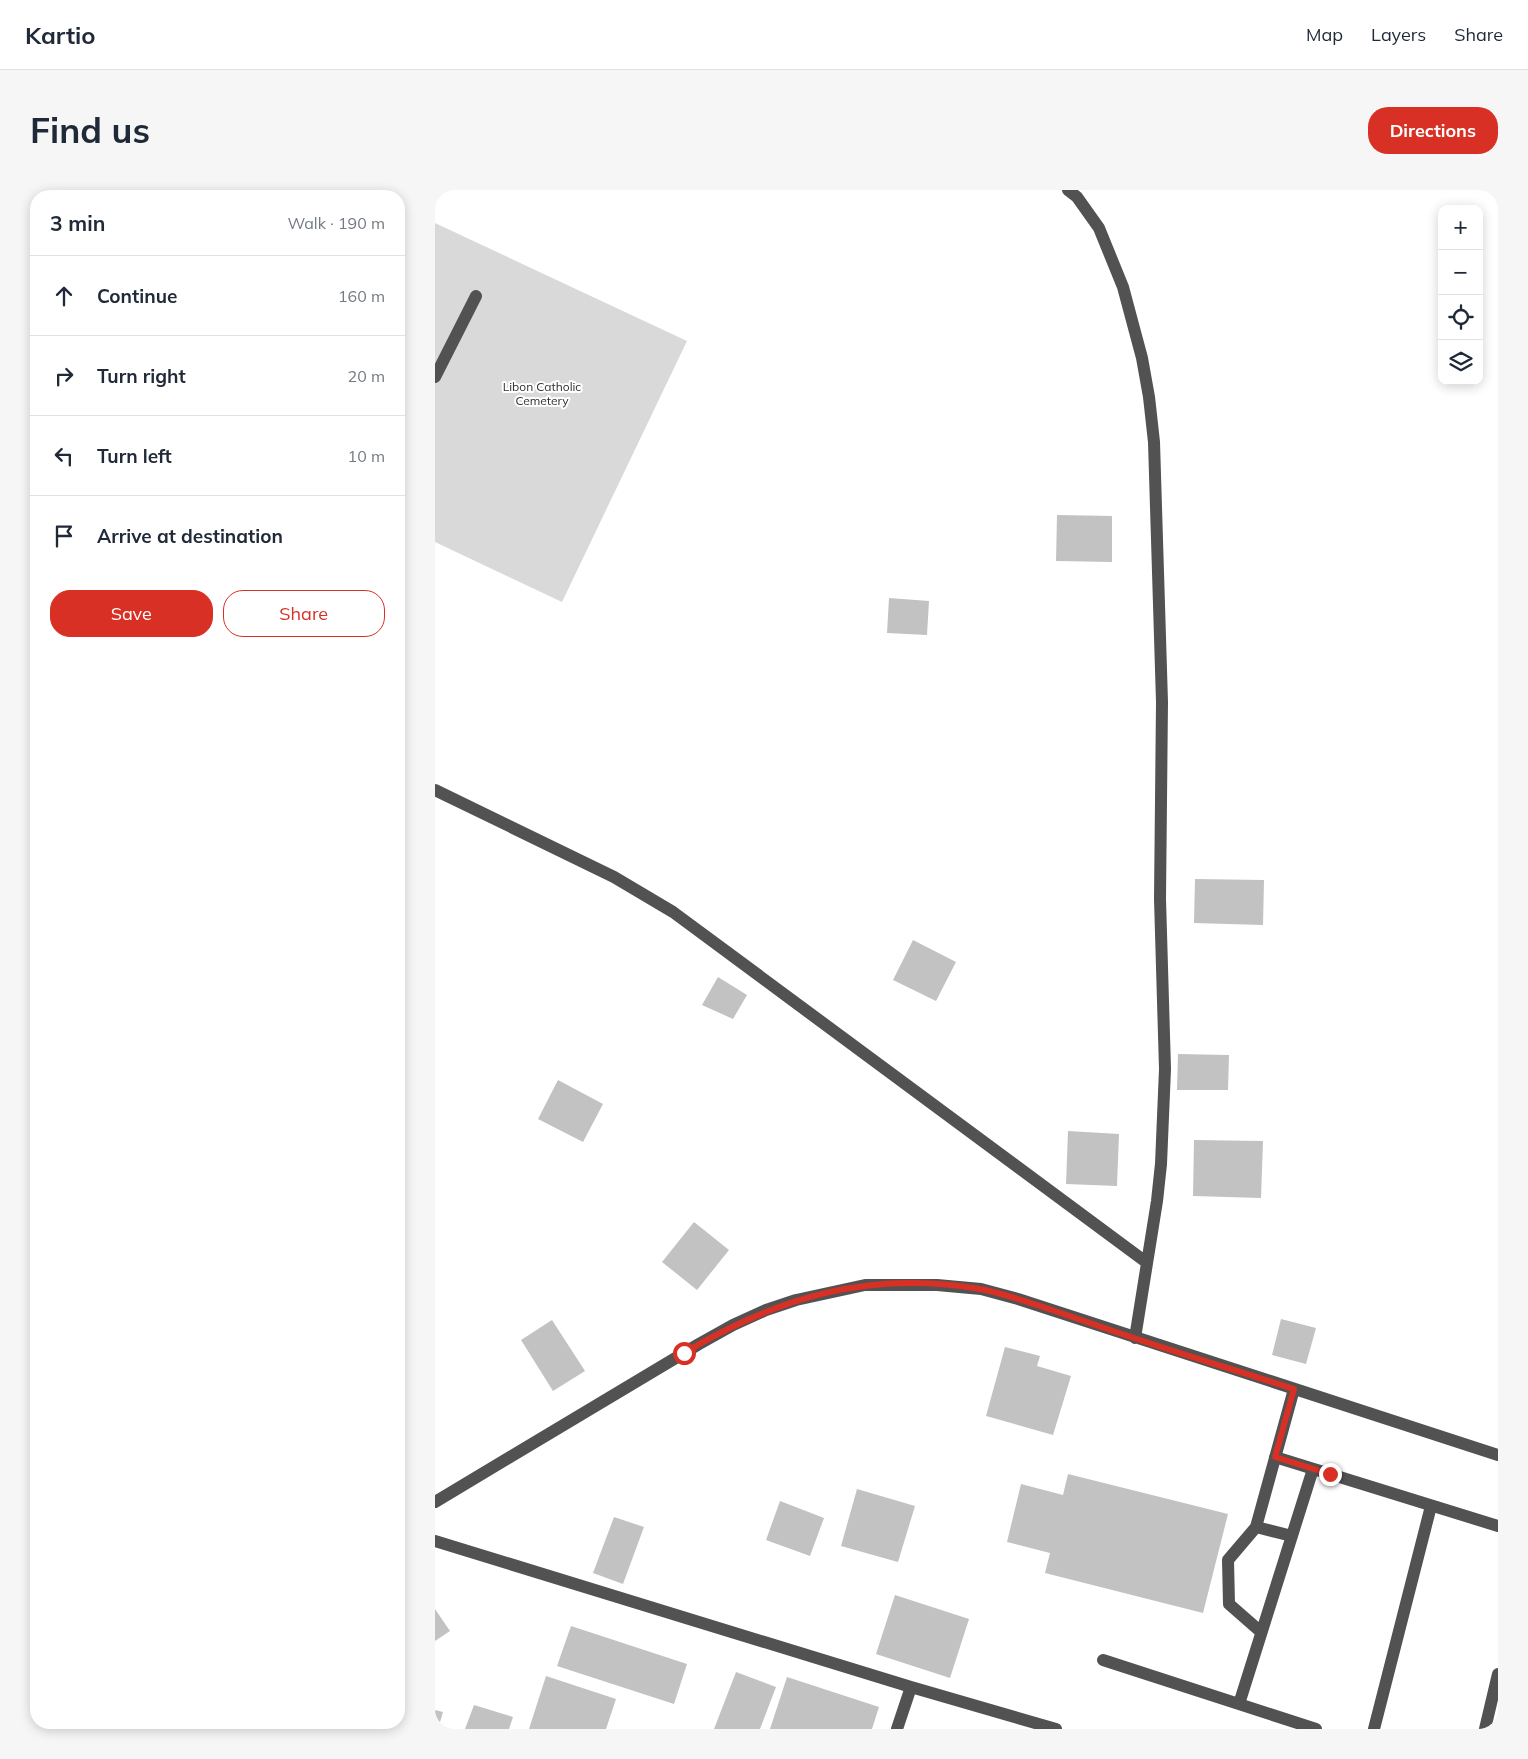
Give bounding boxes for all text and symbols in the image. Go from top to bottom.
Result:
text: Kartio [25,20,96,50]
text: Map [1306,23,1343,46]
text: Layers [1371,23,1426,46]
text: Share [1454,23,1503,46]
button: Directions [1368,107,1498,154]
text: Find us [30,108,150,152]
map controls [1438,205,1483,385]
button: + [1438,205,1483,250]
text: 3 min [50,210,105,236]
text: Walk · 190 m [287,213,385,233]
button: − [1438,250,1483,295]
icon: ahead [50,282,78,310]
text: Continue [97,284,177,308]
text: 160 m [338,286,385,306]
button: locate [1438,295,1483,340]
button: layers [1438,340,1483,385]
icon: right [50,362,78,390]
text: Turn right [97,364,186,388]
text: 20 m [348,366,385,386]
park label: Libon Catholic Cemetery [503,379,581,408]
icon: left [50,442,78,470]
text: Turn left [97,444,172,468]
text: 10 m [348,446,385,466]
icon: arrive [50,522,78,550]
text: Arrive at destination [97,524,283,548]
button: Save [50,590,213,637]
button: Share [223,590,385,637]
route start [673,1342,696,1365]
route end [1319,1463,1342,1486]

